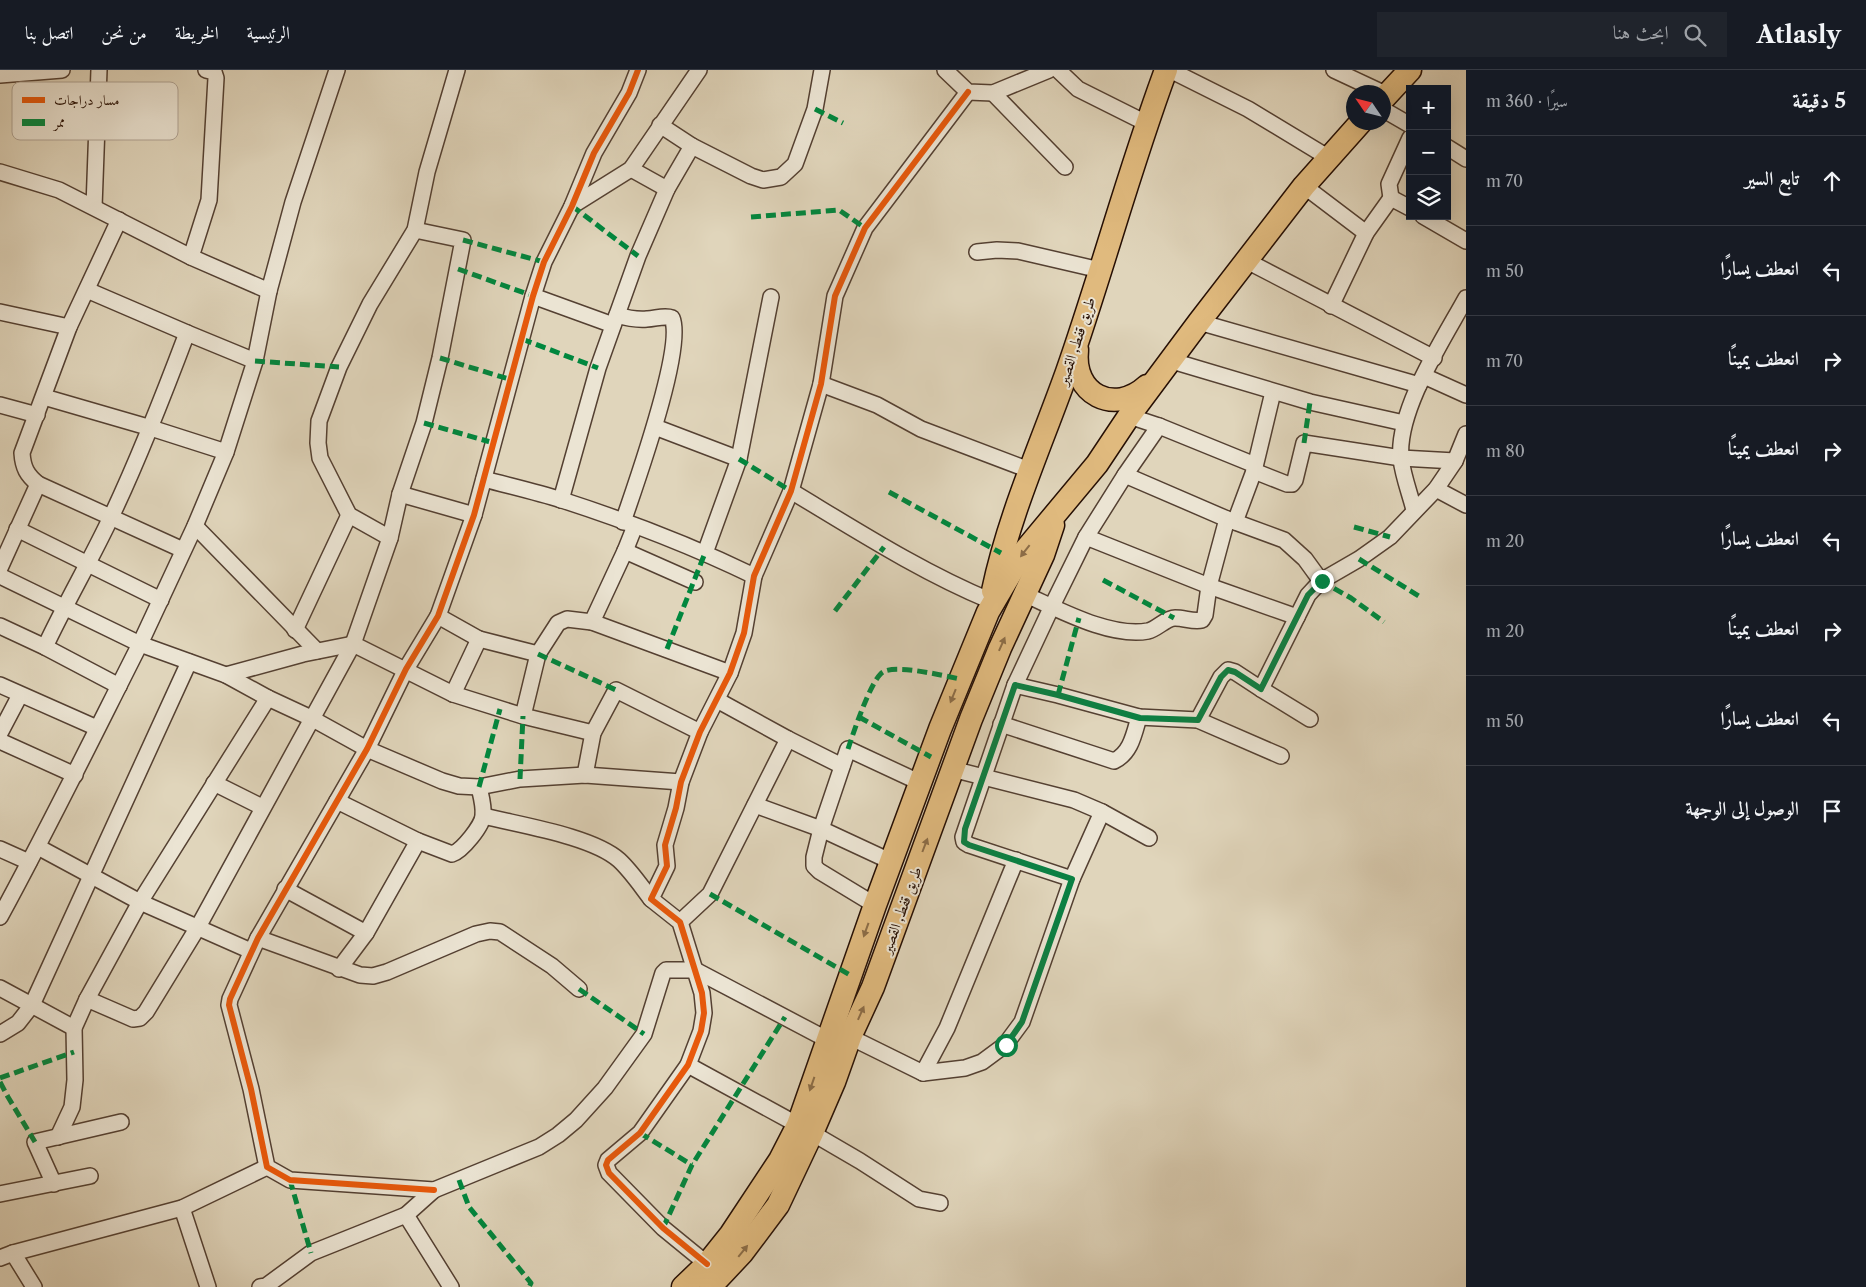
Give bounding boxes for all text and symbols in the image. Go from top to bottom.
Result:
search box [1377,12,1727,57]
text: Atlasly [1757,20,1841,49]
text: ابحث هنا [1613,21,1669,44]
icon: search [1681,21,1709,49]
text: اتصل بنا [25,22,73,44]
text: من نحن [101,22,147,44]
text: الخريطة [175,22,219,44]
text: الرئيسية [247,22,290,44]
legend [12,82,178,140]
north arrow [1346,85,1391,130]
map controls [1406,85,1451,220]
button: + [1406,85,1451,130]
text: 5 دقيقة [1792,88,1846,113]
text: مسار دراجات [54,91,120,109]
text: سيرًا · 360 m [1486,91,1568,111]
text: ممر [52,113,65,131]
button: − [1406,130,1451,175]
text: تابع السير [1745,167,1799,190]
icon: ahead [1818,167,1846,195]
text: 70 m [1486,171,1523,191]
button: layers [1406,175,1451,220]
text: انعطف يسارًا [1720,257,1799,280]
icon: left [1818,257,1846,285]
text: 50 m [1486,261,1524,281]
street label: طريق قفط, القصير [1052,295,1100,390]
text: انعطف يمينًا [1728,347,1799,370]
icon: right [1818,347,1846,375]
text: 70 m [1486,351,1523,371]
text: انعطف يمينًا [1728,437,1799,460]
icon: right [1818,437,1846,465]
text: 80 m [1486,441,1525,461]
text: انعطف يسارًا [1720,527,1799,550]
icon: left [1818,527,1846,555]
text: 20 m [1486,531,1525,551]
one-way arrow [1020,544,1031,557]
route end [1311,570,1334,593]
text: انعطف يمينًا [1728,617,1799,640]
icon: right [1818,617,1846,645]
text: 20 m [1486,621,1525,641]
one-way arrow [998,637,1006,651]
one-way arrow [949,689,957,704]
text: انعطف يسارًا [1720,707,1799,730]
icon: left [1818,707,1846,735]
text: 50 m [1486,711,1524,731]
text: الوصول إلى الوجهة [1685,797,1799,820]
icon: arrive [1818,797,1846,825]
one-way arrow [921,837,929,852]
street label: طريق قفط, القصير [876,864,926,958]
one-way arrow [862,923,869,938]
one-way arrow [857,1006,865,1020]
route start [995,1034,1018,1057]
one-way arrow [808,1077,816,1092]
one-way arrow [737,1245,748,1258]

